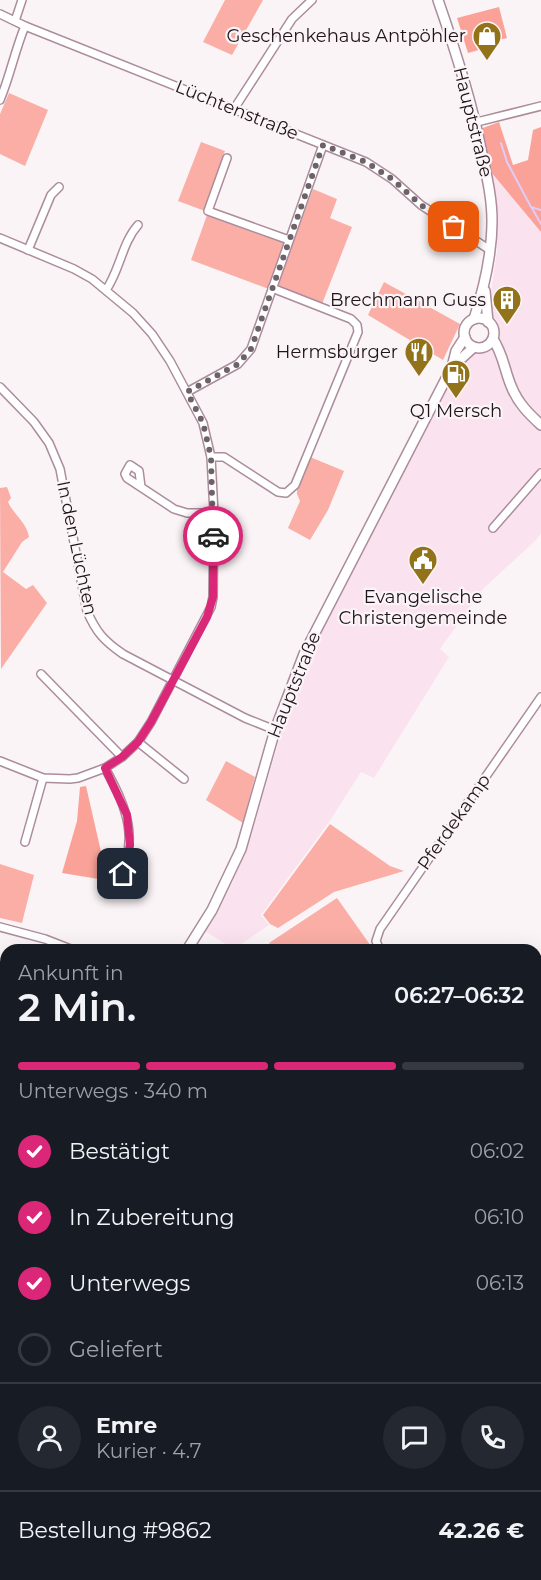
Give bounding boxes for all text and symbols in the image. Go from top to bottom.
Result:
shop icon: Geschenkehaus Antpöhler [471,20,503,62]
place label: Geschenkehaus Antpöhler [227,25,466,47]
street label: Hauptstraße [449,65,497,180]
street label: Lüchtenstraße [172,75,302,145]
pin [428,201,479,252]
icon: bag [437,210,470,243]
building icon: Brechmann Guss [491,284,523,326]
place label: Brechmann Guss [330,289,486,311]
restaurant icon: Hermsburger [403,336,435,378]
place label: Hermsburger [276,341,398,363]
fuel station icon: Q1 Mersch [440,358,472,400]
place label: Q1 Mersch [410,400,502,422]
street label: In den Lüchten [52,479,102,617]
courier [183,506,243,566]
icon: car [197,520,230,553]
public building icon: Evangelische Christengemeinde [407,544,439,586]
place label: Evangelische Christengemeinde [339,586,508,629]
street label: Hauptstraße [263,628,325,741]
street label: Pferdekamp [413,770,495,874]
pin [97,848,148,899]
icon: home [106,857,139,890]
text: Ankunft in [18,961,124,985]
text: 06:27–06:32 [394,982,524,1009]
text: 2 Min. [18,983,136,1031]
text: Unterwegs · 340 m [18,1079,208,1103]
icon: check [18,1135,51,1168]
text: Bestätigt [69,1138,170,1165]
text: 06:02 [470,1139,524,1163]
icon: check [18,1201,51,1234]
text: In Zubereitung [69,1204,235,1231]
text: 06:10 [474,1205,524,1229]
icon: check [18,1267,51,1300]
text: Unterwegs [69,1270,190,1297]
text: 06:13 [476,1271,524,1295]
text: Geliefert [69,1336,163,1363]
button: person [18,1406,81,1469]
button: chat [383,1406,446,1469]
button: phone [461,1406,524,1469]
text: Emre [96,1412,157,1439]
text: Kurier · 4.7 [96,1439,202,1463]
text: Bestellung #9862 [18,1517,211,1544]
text: 42.26 € [439,1517,524,1544]

